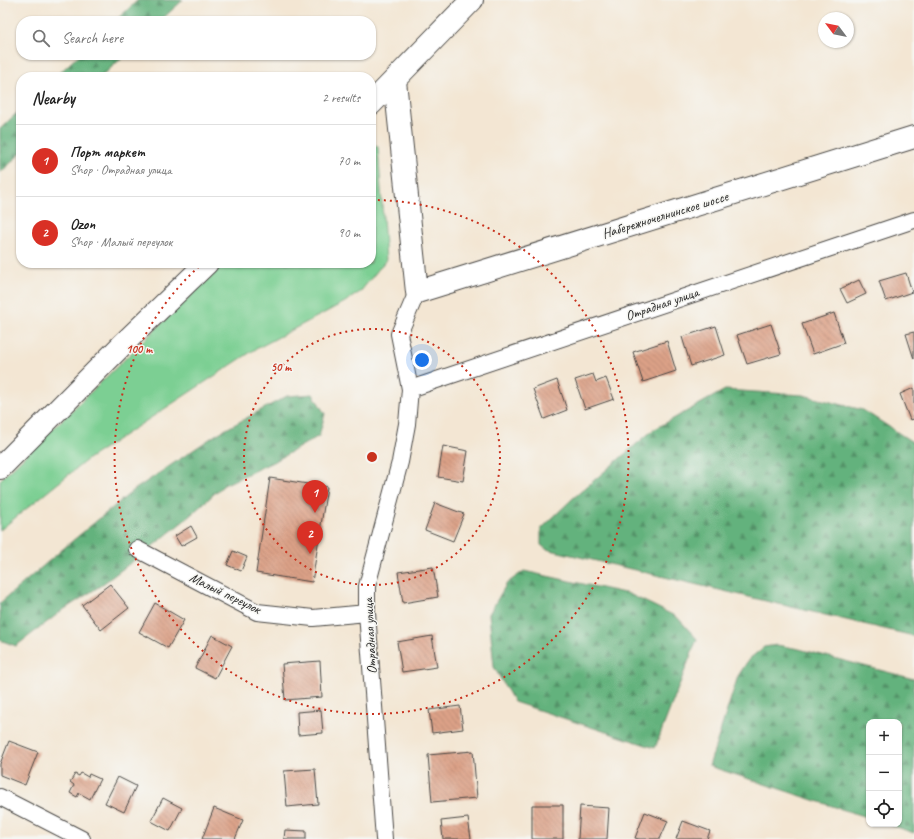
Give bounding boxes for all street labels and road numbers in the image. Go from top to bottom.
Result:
street label: Набережночелнинское шоссе [600,187,731,242]
street label: Отрадная улица [623,283,702,324]
street label: Малый переулок [187,568,265,618]
street label: Отрадная улица [359,596,380,675]

